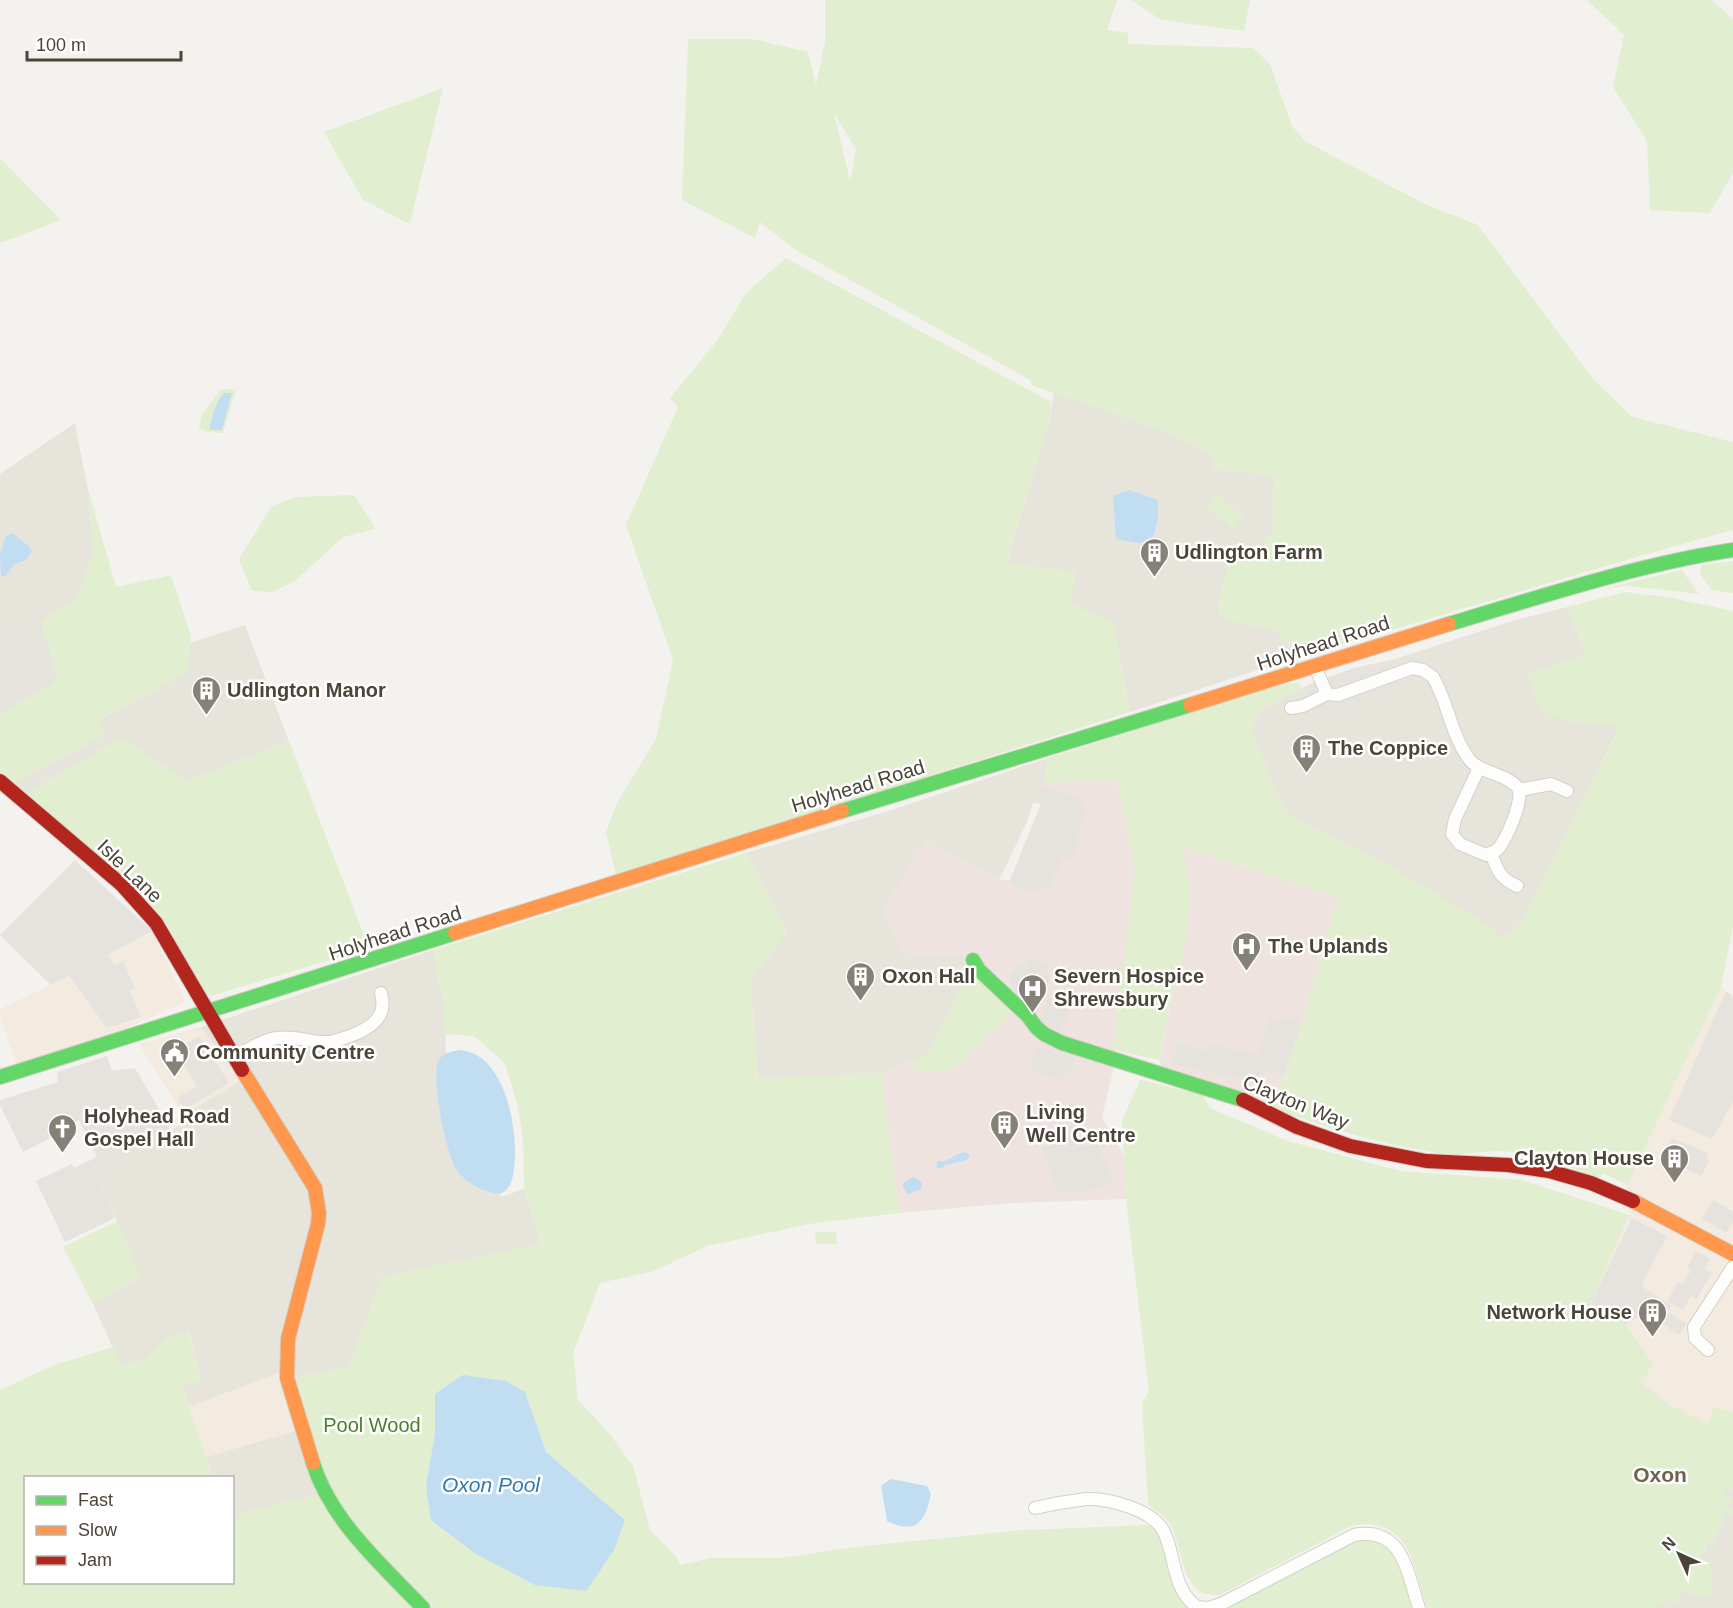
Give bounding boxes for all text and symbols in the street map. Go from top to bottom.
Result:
scale bar [27,24,182,62]
text: 100 m [36,35,86,55]
building icon: Udlington Farm [1138,536,1170,578]
place label: Udlington Farm [1175,541,1323,563]
street label: Holyhead Road [1254,611,1392,675]
building icon: Udlington Manor [190,674,222,716]
place label: Udlington Manor [227,679,386,701]
building icon: The Coppice [1291,732,1323,774]
place label: The Coppice [1328,737,1448,759]
street label: Holyhead Road [789,755,927,817]
street label: Isle Lane [93,835,167,907]
street label: Holyhead Road [326,901,464,965]
hospital icon: The Uplands [1231,930,1263,972]
place label: The Uplands [1268,935,1388,957]
building icon: Oxon Hall [845,960,877,1002]
place label: Oxon Hall [882,965,975,987]
place label: Severn Hospice Shrewsbury [1054,965,1204,1010]
hospital icon: Severn Hospice Shrewsbury [1017,972,1049,1014]
public building icon: Community Centre [159,1036,191,1078]
place label: Community Centre [196,1041,375,1063]
street label: Clayton Way [1240,1071,1352,1133]
place label: Living Well Centre [1026,1101,1136,1146]
place label: Holyhead Road Gospel Hall [84,1105,230,1150]
building icon: Living Well Centre [989,1108,1021,1150]
church icon: Holyhead Road Gospel Hall [47,1112,79,1154]
building icon: Clayton House [1659,1142,1691,1184]
place label: Clayton House [1514,1147,1654,1169]
building icon: Network House [1637,1296,1669,1338]
place label: Network House [1486,1301,1632,1323]
park label: Pool Wood [323,1414,421,1436]
district label: Oxon [1633,1463,1687,1486]
water label: Oxon Pool [442,1473,541,1496]
legend [24,1476,234,1584]
text: Fast [78,1490,113,1510]
text: Slow [78,1520,118,1540]
north arrow [1649,1524,1709,1584]
text: N [1659,1534,1679,1554]
text: Jam [78,1550,112,1570]

